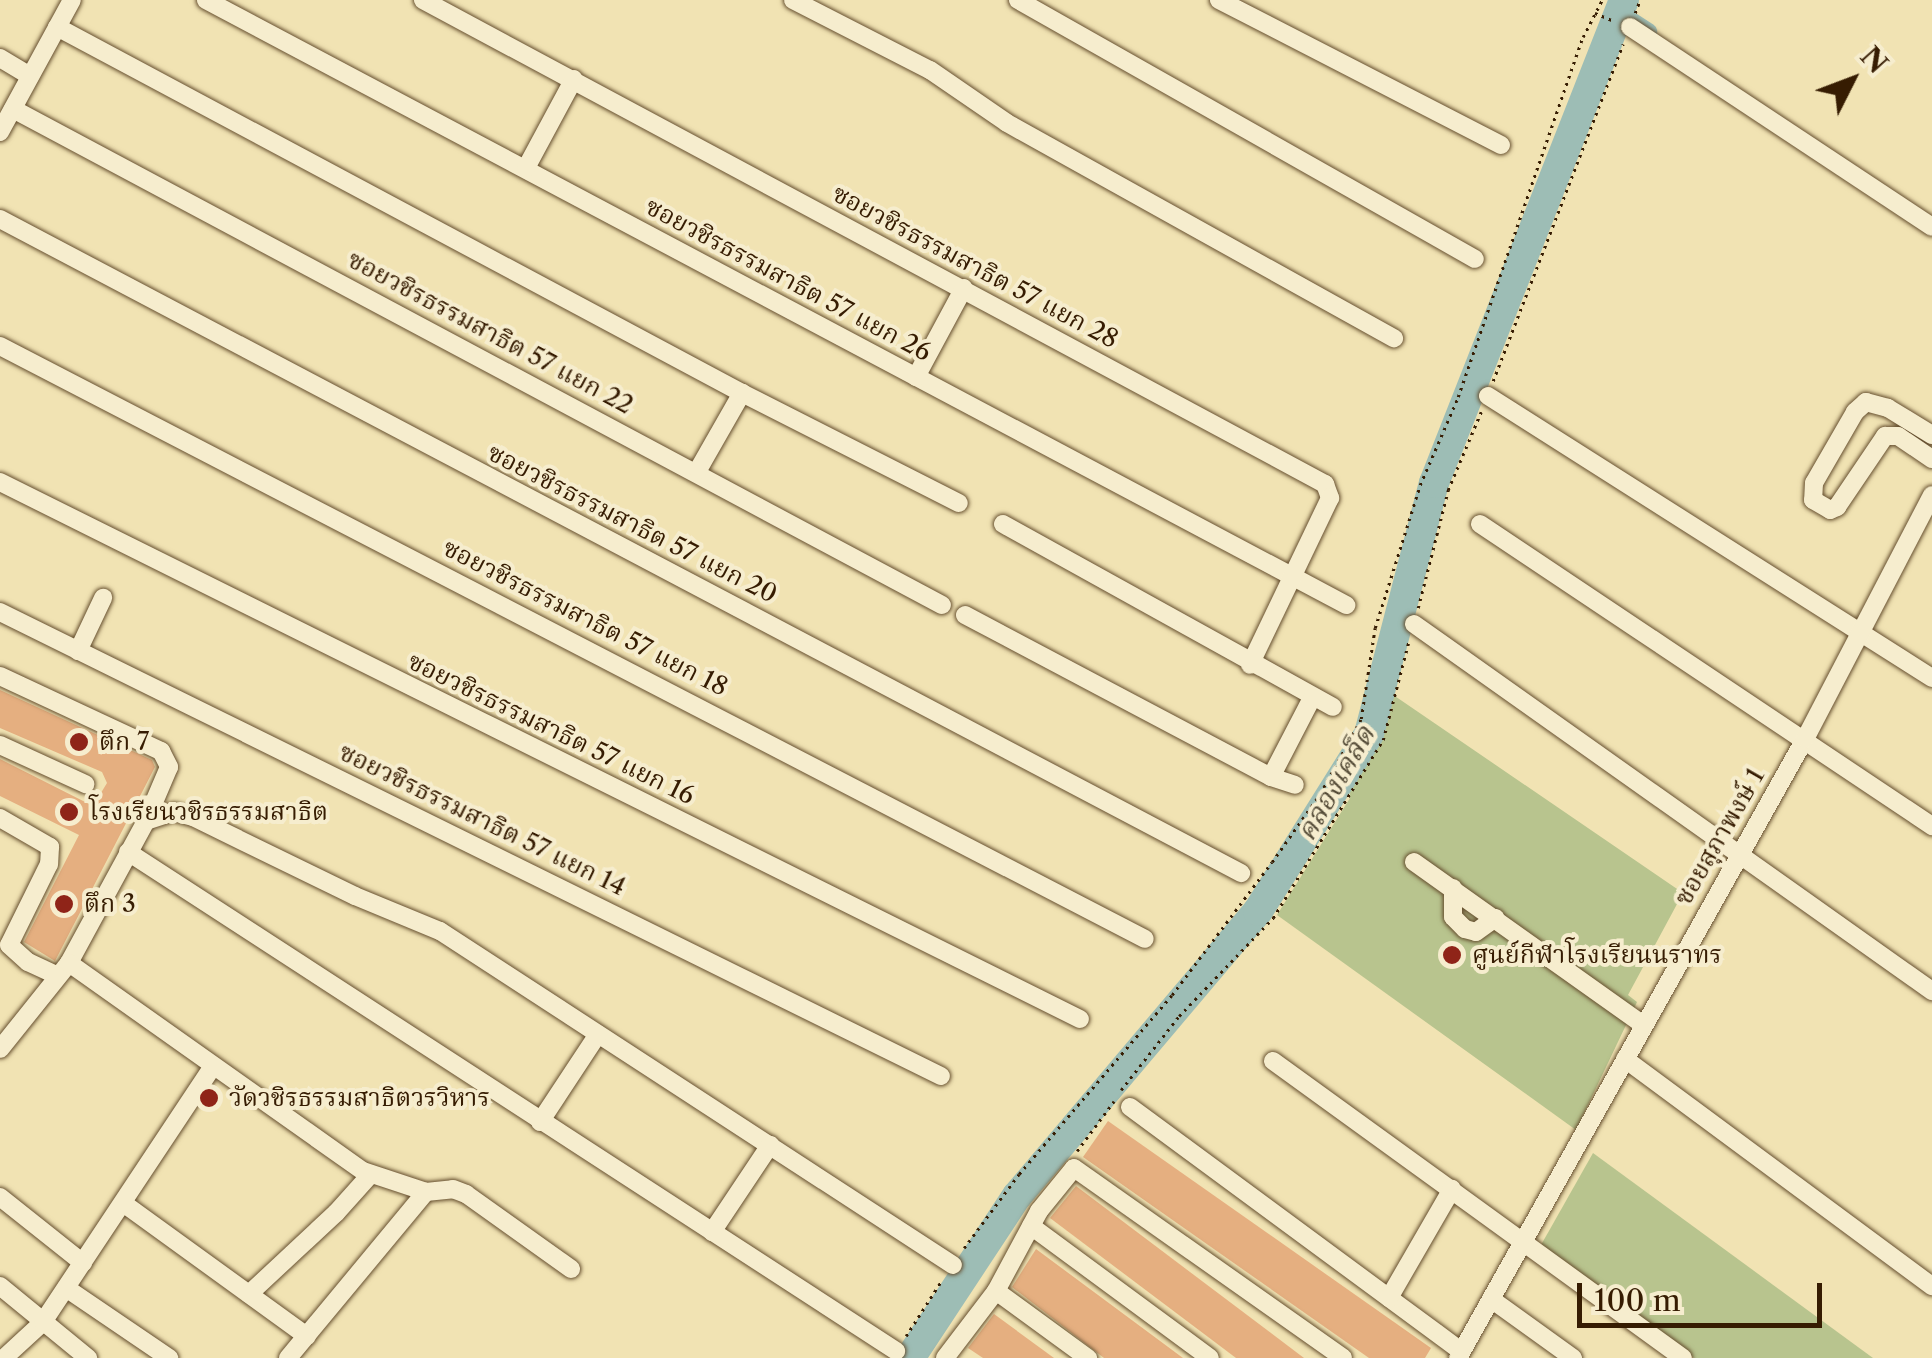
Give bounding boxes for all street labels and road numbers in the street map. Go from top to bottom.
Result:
street label: ซอยวชิรธรรมสาธิต 57 แยก 28 [827,179,1123,355]
street label: ซอยวชิรธรรมสาธิต 57 แยก 26 [640,192,936,368]
street label: ซอยวชิรธรรมสาธิต 57 แยก 22 [342,245,638,421]
street label: ซอยวชิรธรรมสาธิต 57 แยก 20 [482,438,782,610]
street label: ซอยวชิรธรรมสาธิต 57 แยก 18 [438,533,732,703]
street label: ซอยวชิรธรรมสาธิต 57 แยก 16 [403,646,699,812]
street label: ซอยวชิรธรรมสาธิต 57 แยก 14 [334,737,630,903]
street label: ซอยสุภาพงษ์ 1 [1669,763,1771,911]

